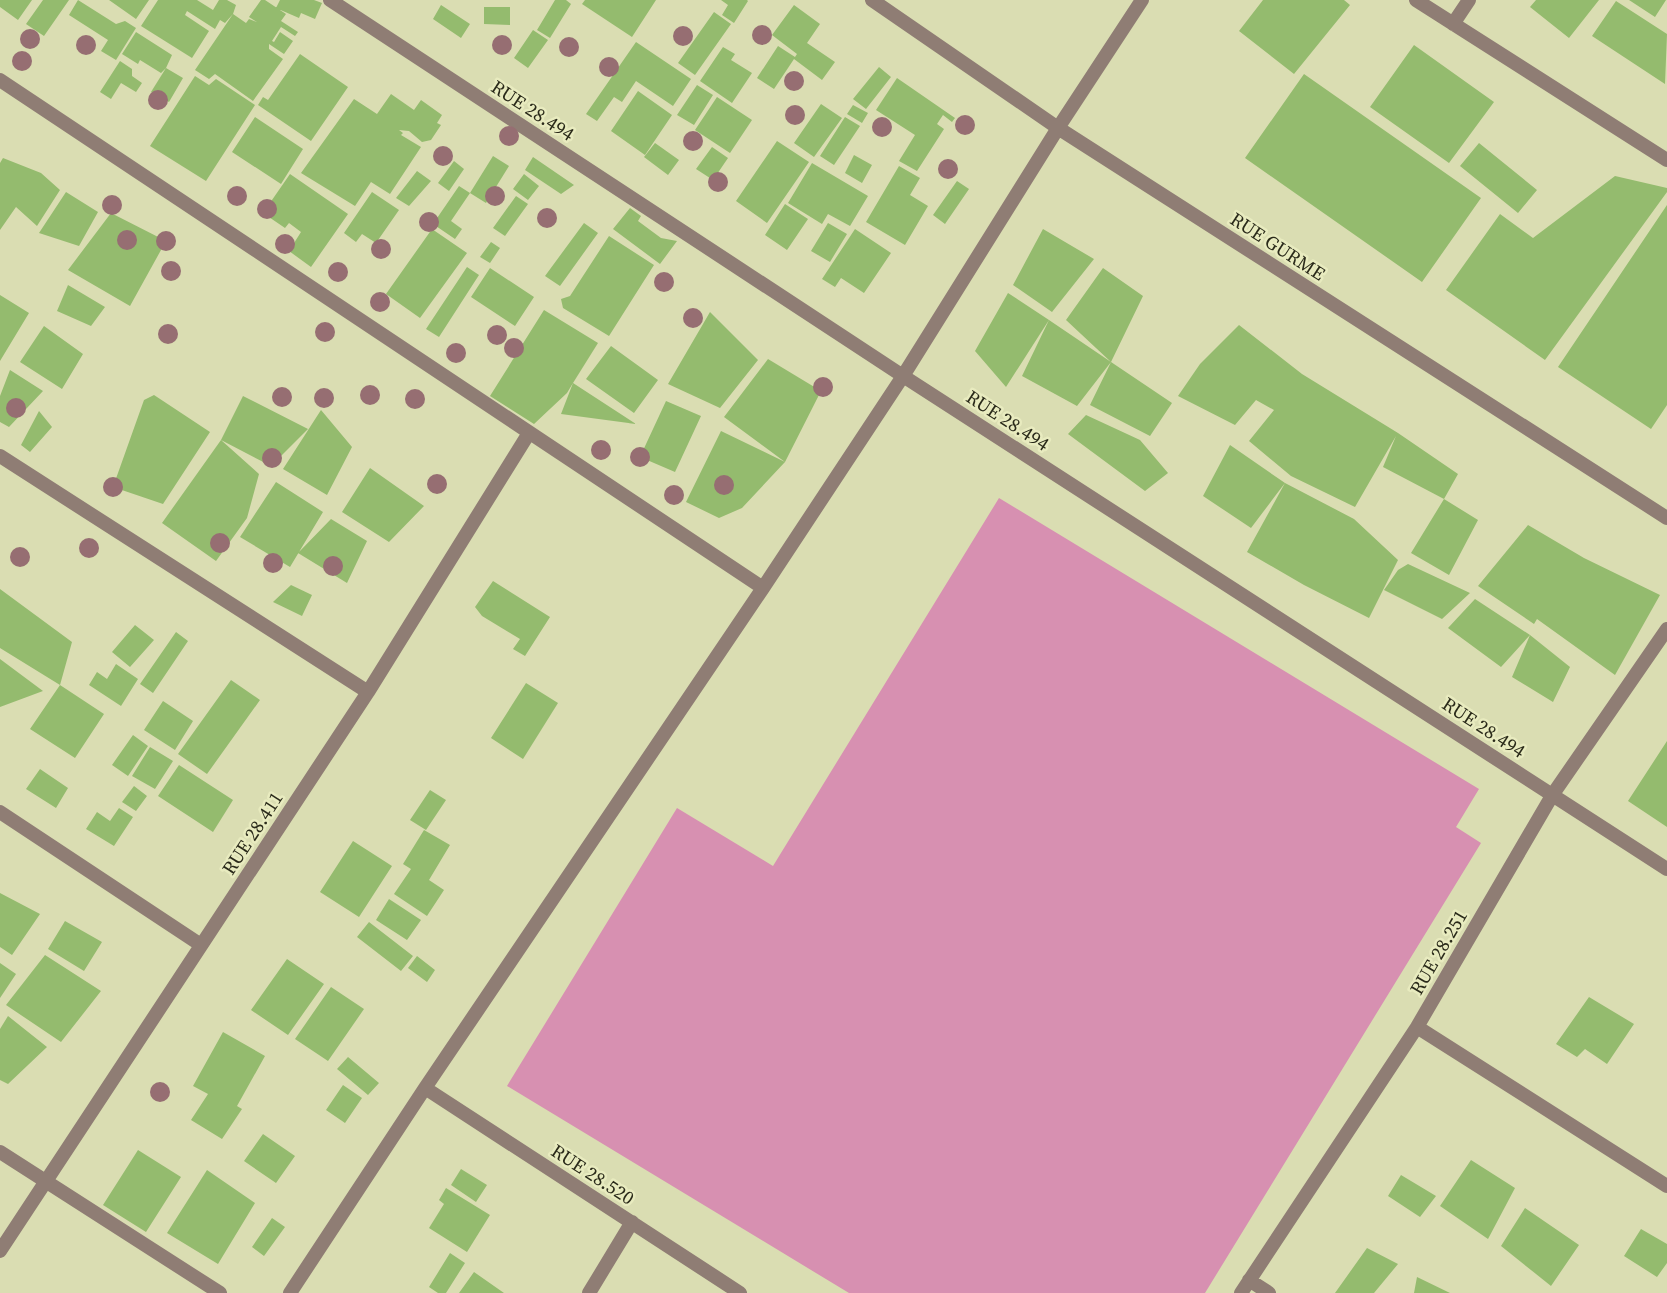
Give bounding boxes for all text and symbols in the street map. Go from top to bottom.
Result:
street label: RUE 28.494 [486,73,580,147]
street label: RUE GURME [1226,206,1330,286]
street label: RUE 28.494 [961,383,1055,457]
street label: RUE 28.494 [1437,690,1531,764]
street label: RUE 28.411 [215,786,289,880]
street label: RUE 28.251 [1403,905,1473,999]
street label: RUE 28.520 [546,1137,640,1211]

